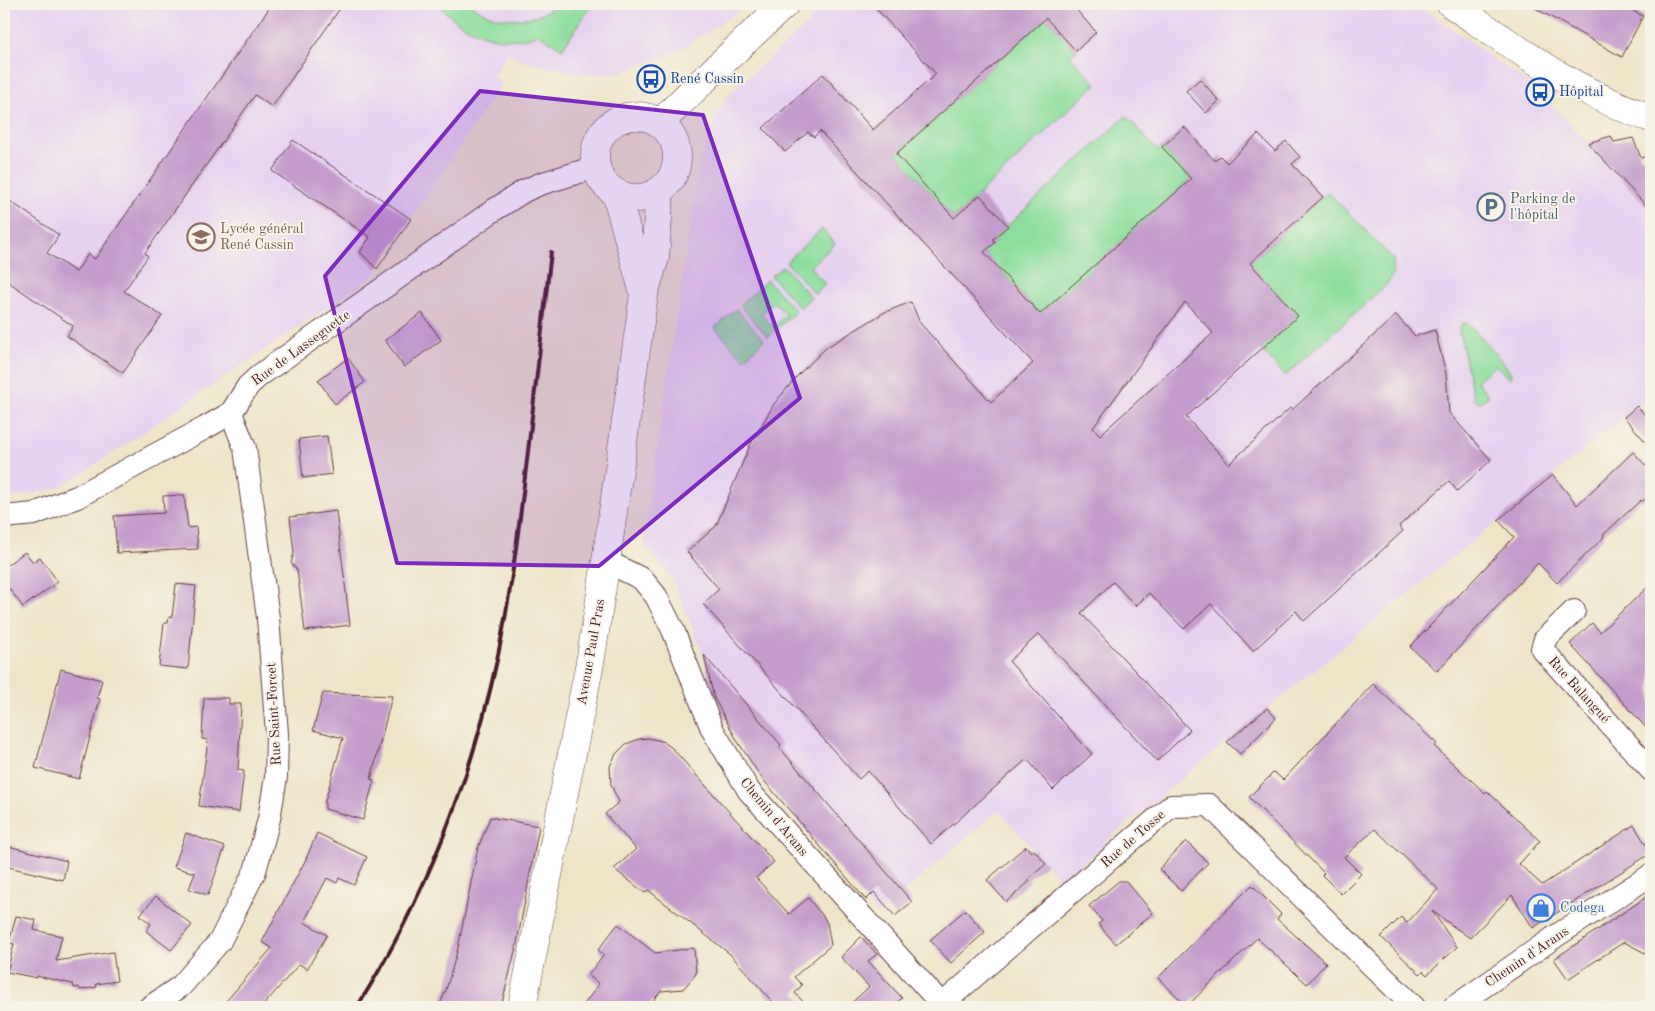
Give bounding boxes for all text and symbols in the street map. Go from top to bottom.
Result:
bus stop icon: René Cassin [636,64,666,94]
place label: René Cassin [670,72,745,86]
bus stop icon: Hôpital [1525,77,1555,107]
place label: Hôpital [1559,85,1604,99]
parking icon: Parking de l'hôpital [1476,192,1506,222]
place label: Parking de l'hôpital [1510,192,1575,222]
school or university icon: Lycée général René Cassin [186,222,216,252]
place label: Lycée général René Cassin [220,222,304,252]
street label: Rue de Lasseguette [249,308,353,388]
street label: Avenue Paul Pras [575,598,607,706]
street label: Rue Balangué [1546,654,1612,726]
street label: Rue Saint-Forcet [264,662,284,766]
street label: Chemin d'Arans [737,775,811,859]
street label: Rue de Tosse [1098,807,1168,871]
shop icon: Codega [1526,893,1556,923]
place label: Codega [1560,901,1605,915]
street label: Chemin d'Arans [1483,924,1571,990]

